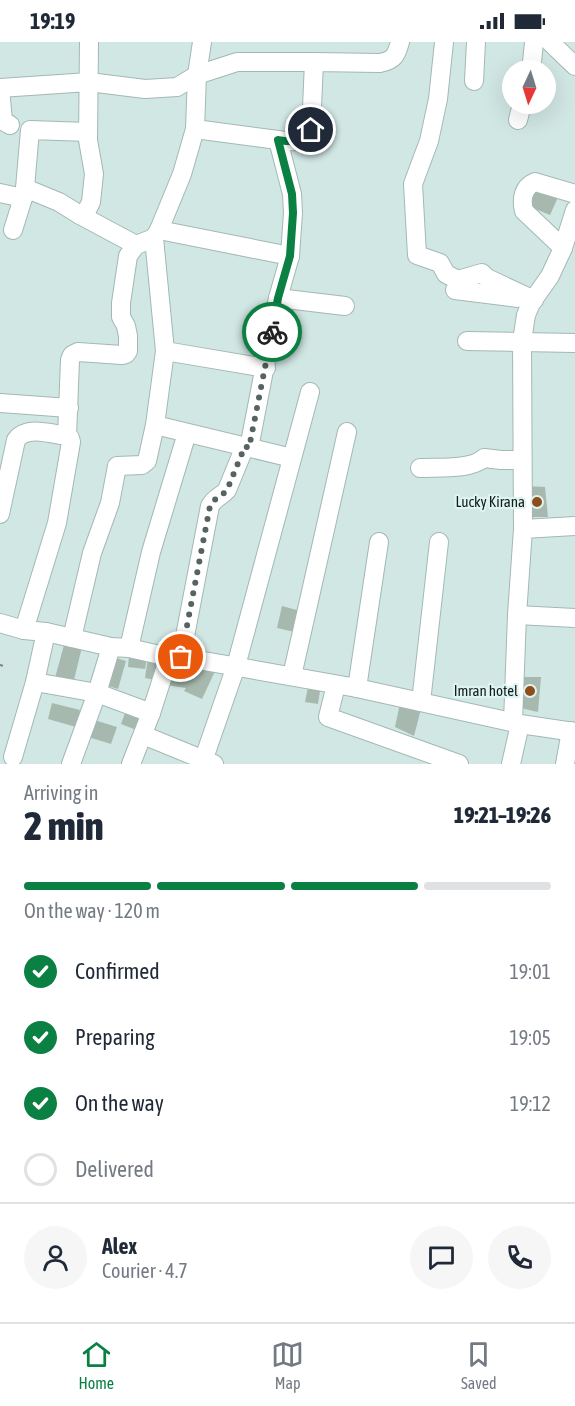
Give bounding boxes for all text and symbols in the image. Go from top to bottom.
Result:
text: 19:19 [30,8,75,34]
north arrow [502,60,556,114]
map controls [502,60,556,114]
pin [285,104,336,155]
icon: home [294,113,327,146]
courier [242,302,302,362]
icon: bike [256,316,289,349]
place label: Lucky Kirana [455,493,525,510]
marker: Lucky Kirana [530,495,544,509]
pin [155,631,206,682]
icon: bag [164,640,197,673]
place label: Imran hotel [454,682,518,699]
marker: Imran hotel [523,684,537,698]
text: Arriving in [24,781,98,804]
text: 19:21–19:26 [454,802,551,828]
text: 2 min [24,804,104,848]
text: On the way · 120 m [24,899,160,922]
icon: check [24,955,57,988]
text: Confirmed [75,958,160,984]
text: 19:01 [509,960,551,983]
icon: check [24,1021,57,1054]
text: Preparing [75,1024,155,1050]
text: 19:05 [509,1026,551,1049]
icon: check [24,1087,57,1120]
text: On the way [75,1090,164,1116]
text: 19:12 [510,1092,551,1115]
text: Delivered [75,1156,154,1182]
button: person [24,1226,87,1289]
button: chat [410,1226,473,1289]
button: phone [488,1226,551,1289]
text: Alex [102,1233,137,1259]
text: Courier · 4.7 [102,1259,188,1282]
tab: Home [79,1338,114,1392]
tab: Map [271,1338,304,1392]
tab: Saved [461,1338,496,1392]

